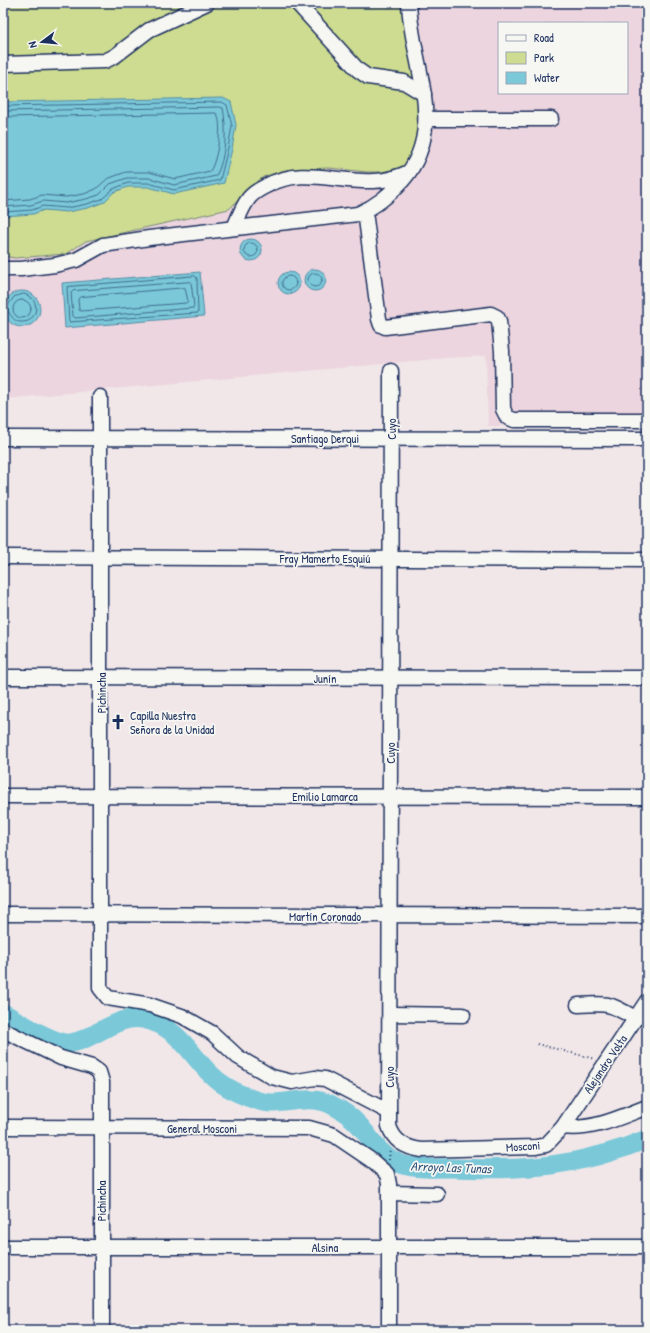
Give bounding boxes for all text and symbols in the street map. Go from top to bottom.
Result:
north arrow [22,22,62,62]
legend [498,22,628,94]
text: Road [534,29,554,46]
text: N [25,40,40,50]
text: Park [534,49,554,66]
text: Water [534,69,560,86]
street label: Cuyo [383,418,400,440]
street label: Santiago Derqui [291,430,359,447]
street label: Fray Mamerto Esquiú [279,550,370,567]
street label: Junín [314,670,336,687]
street label: Pichincha [93,672,110,713]
place label: Capilla Nuestra Señora de la Unidad [130,707,215,738]
church icon: Capilla Nuestra Señora de la Unidad [109,713,127,731]
street label: Cuyo [382,742,399,764]
street label: Emilio Lamarca [292,788,358,805]
street label: Martín Coronado [289,908,361,925]
street label: Alejandro Volta [579,1031,631,1097]
street label: Cuyo [381,1066,398,1088]
street label: General Mosconi [167,1120,237,1137]
street label: Mosconi [505,1136,541,1156]
water label: Arroyo Las Tunas [410,1157,493,1177]
street label: Pichincha [93,1180,110,1221]
street label: Alsina [312,1239,339,1256]

